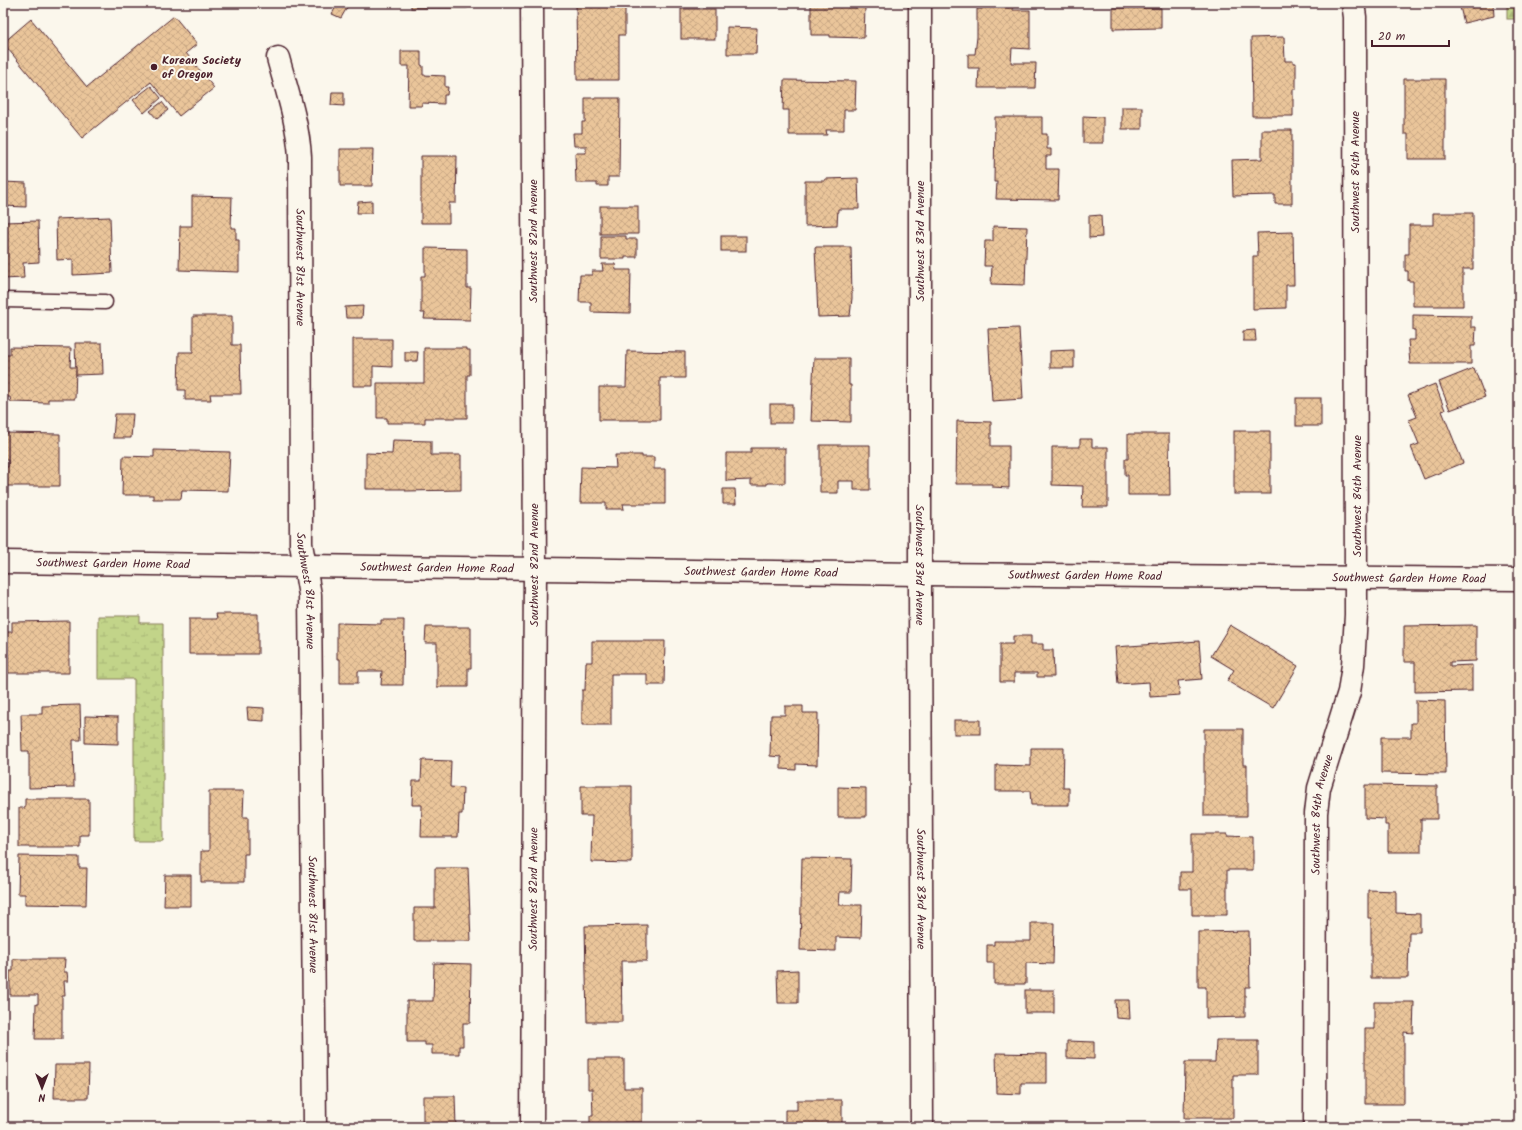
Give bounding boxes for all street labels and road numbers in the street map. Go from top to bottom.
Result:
street label: Southwest 84th Avenue [1346,111,1365,233]
street label: Southwest 82nd Avenue [524,179,543,303]
street label: Southwest 83rd Avenue [911,180,930,301]
street label: Southwest 81st Avenue [291,208,310,327]
street label: Southwest 84th Avenue [1348,435,1367,557]
street label: Southwest 82nd Avenue [525,503,544,627]
street label: Southwest 83rd Avenue [911,504,930,626]
street label: Southwest 81st Avenue [291,532,320,650]
street label: Southwest Garden Home Road [36,553,191,574]
street label: Southwest Garden Home Road [360,557,515,578]
street label: Southwest Garden Home Road [684,561,839,582]
street label: Southwest Garden Home Road [1008,565,1163,586]
street label: Southwest Garden Home Road [1332,568,1487,588]
street label: Southwest 84th Avenue [1306,751,1339,875]
street label: Southwest 82nd Avenue [523,827,543,951]
street label: Southwest 83rd Avenue [911,828,931,950]
street label: Southwest 81st Avenue [303,856,323,974]

